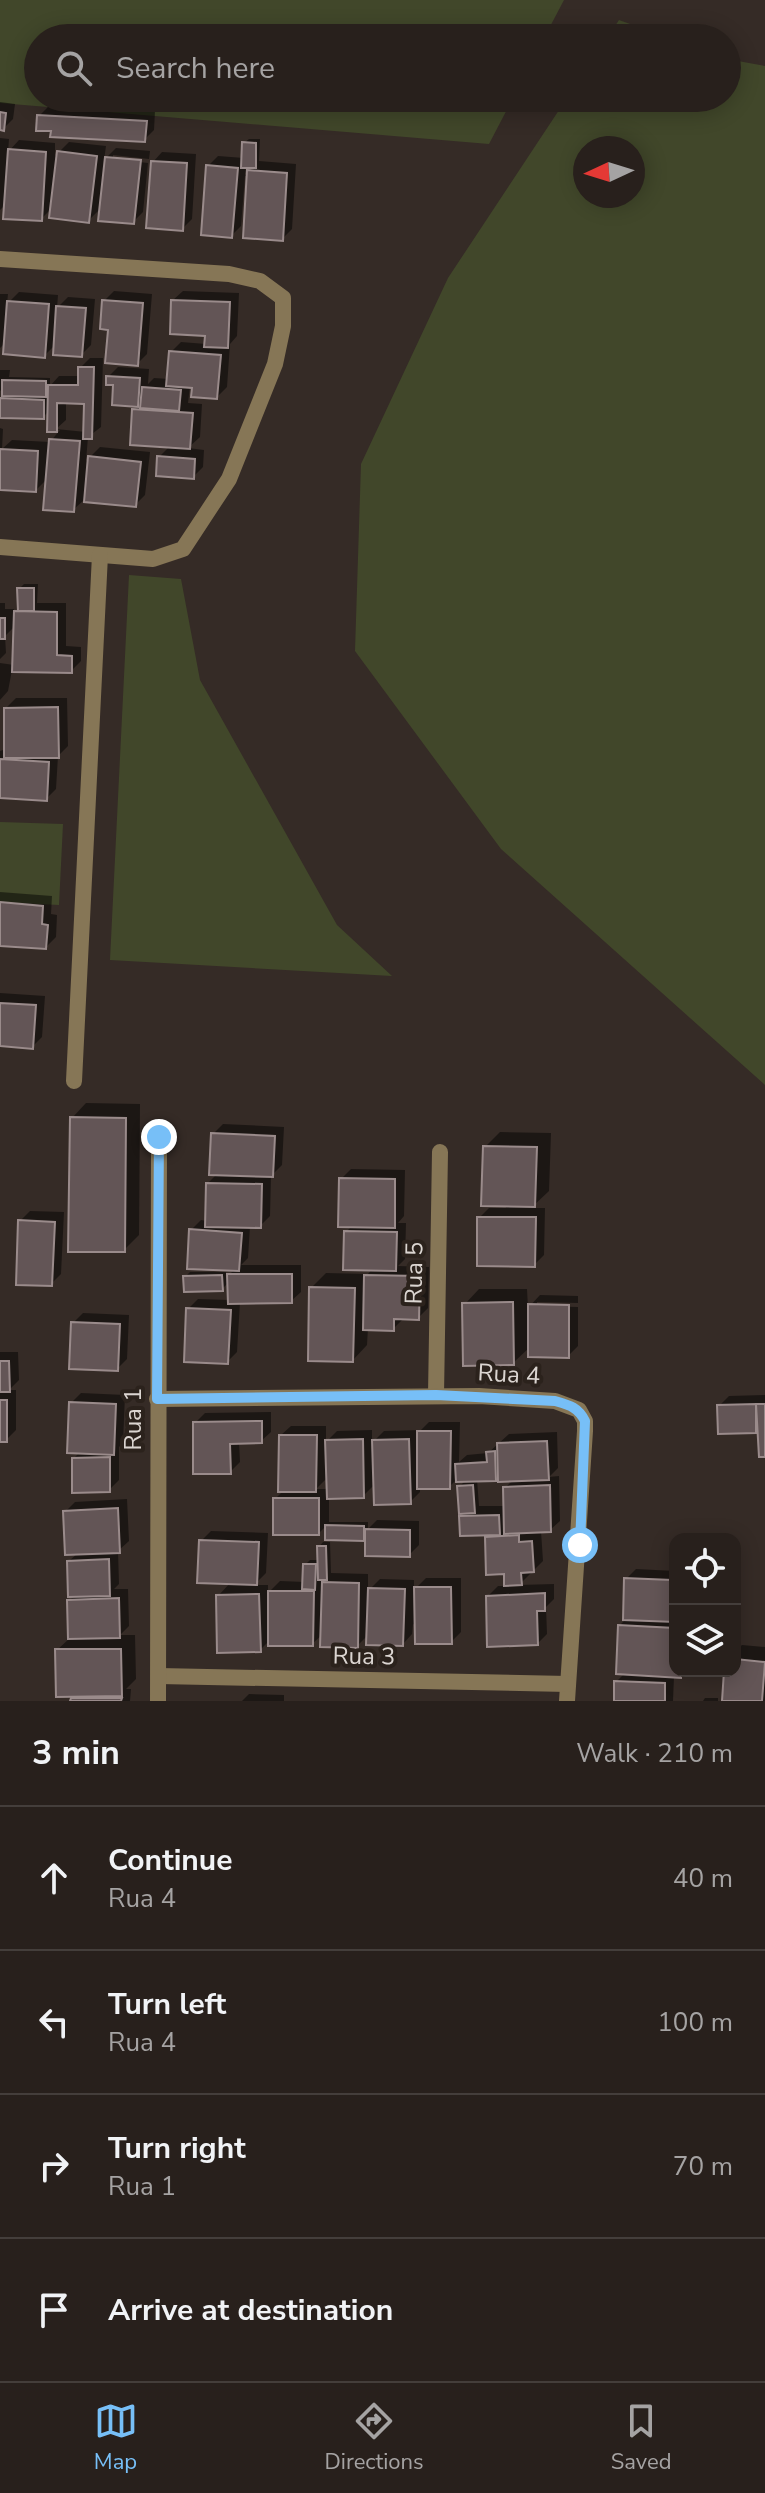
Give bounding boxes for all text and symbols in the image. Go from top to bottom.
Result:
search box [24,24,741,112]
icon: search [52,46,96,90]
text: Search here [116,48,275,89]
north arrow [573,136,645,208]
route end [141,1119,177,1155]
street label: Rua 5 [397,1241,431,1305]
street label: Rua 4 [477,1356,541,1392]
street label: Rua 1 [117,1388,149,1450]
route start [562,1527,598,1563]
map controls [669,1533,741,1677]
button: locate [669,1533,741,1605]
button: layers [669,1605,741,1677]
street label: Rua 3 [332,1639,396,1673]
text: 3 min [32,1730,120,1776]
text: Walk · 210 m [576,1736,733,1771]
text: Continue [108,1840,233,1881]
icon: ahead [32,1856,76,1900]
text: 40 m [673,1861,733,1896]
text: Rua 4 [108,1881,176,1916]
text: Turn left [108,1984,226,2025]
icon: left [32,2000,76,2044]
text: 100 m [657,2005,733,2040]
text: Rua 4 [108,2025,176,2060]
text: Turn right [108,2128,246,2169]
icon: right [32,2144,76,2188]
text: 70 m [673,2149,733,2184]
text: Rua 1 [108,2169,176,2204]
icon: arrive [32,2288,76,2332]
text: Arrive at destination [108,2290,393,2331]
tab: Map [94,2399,138,2477]
tab: Directions [325,2399,424,2477]
tab: Saved [611,2399,671,2477]

